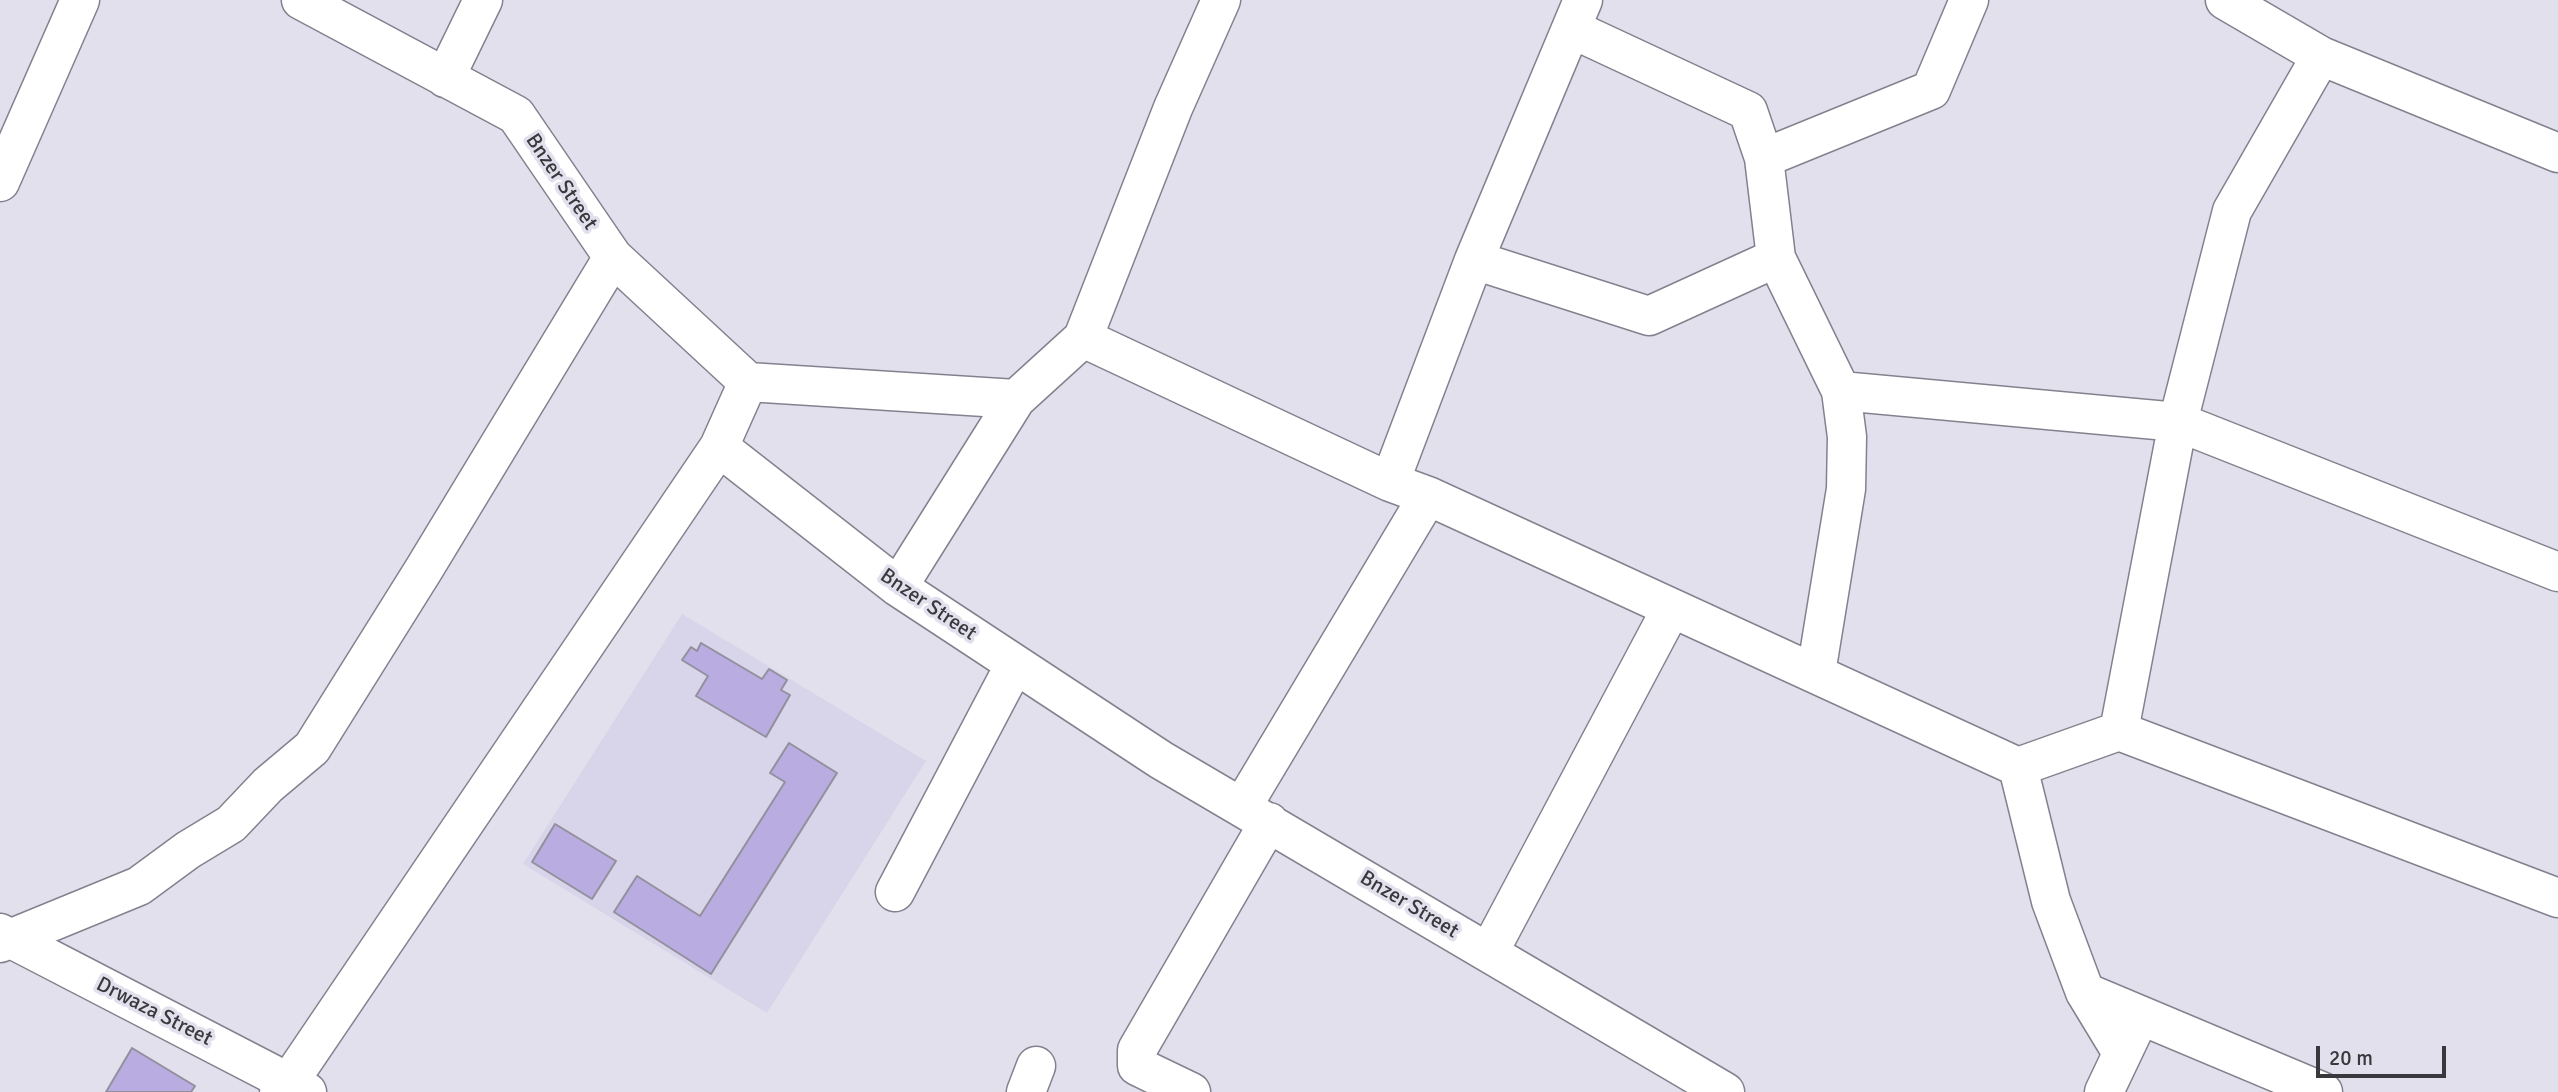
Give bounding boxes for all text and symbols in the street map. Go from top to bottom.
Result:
street label: Bnzer Street [520,129,602,235]
street label: Bnzer Street [875,564,981,646]
street label: Bnzer Street [1355,866,1463,944]
street label: Drwaza Street [92,972,216,1052]
scale bar [2320,1032,2450,1076]
text: 20 m [2329,1045,2373,1071]

